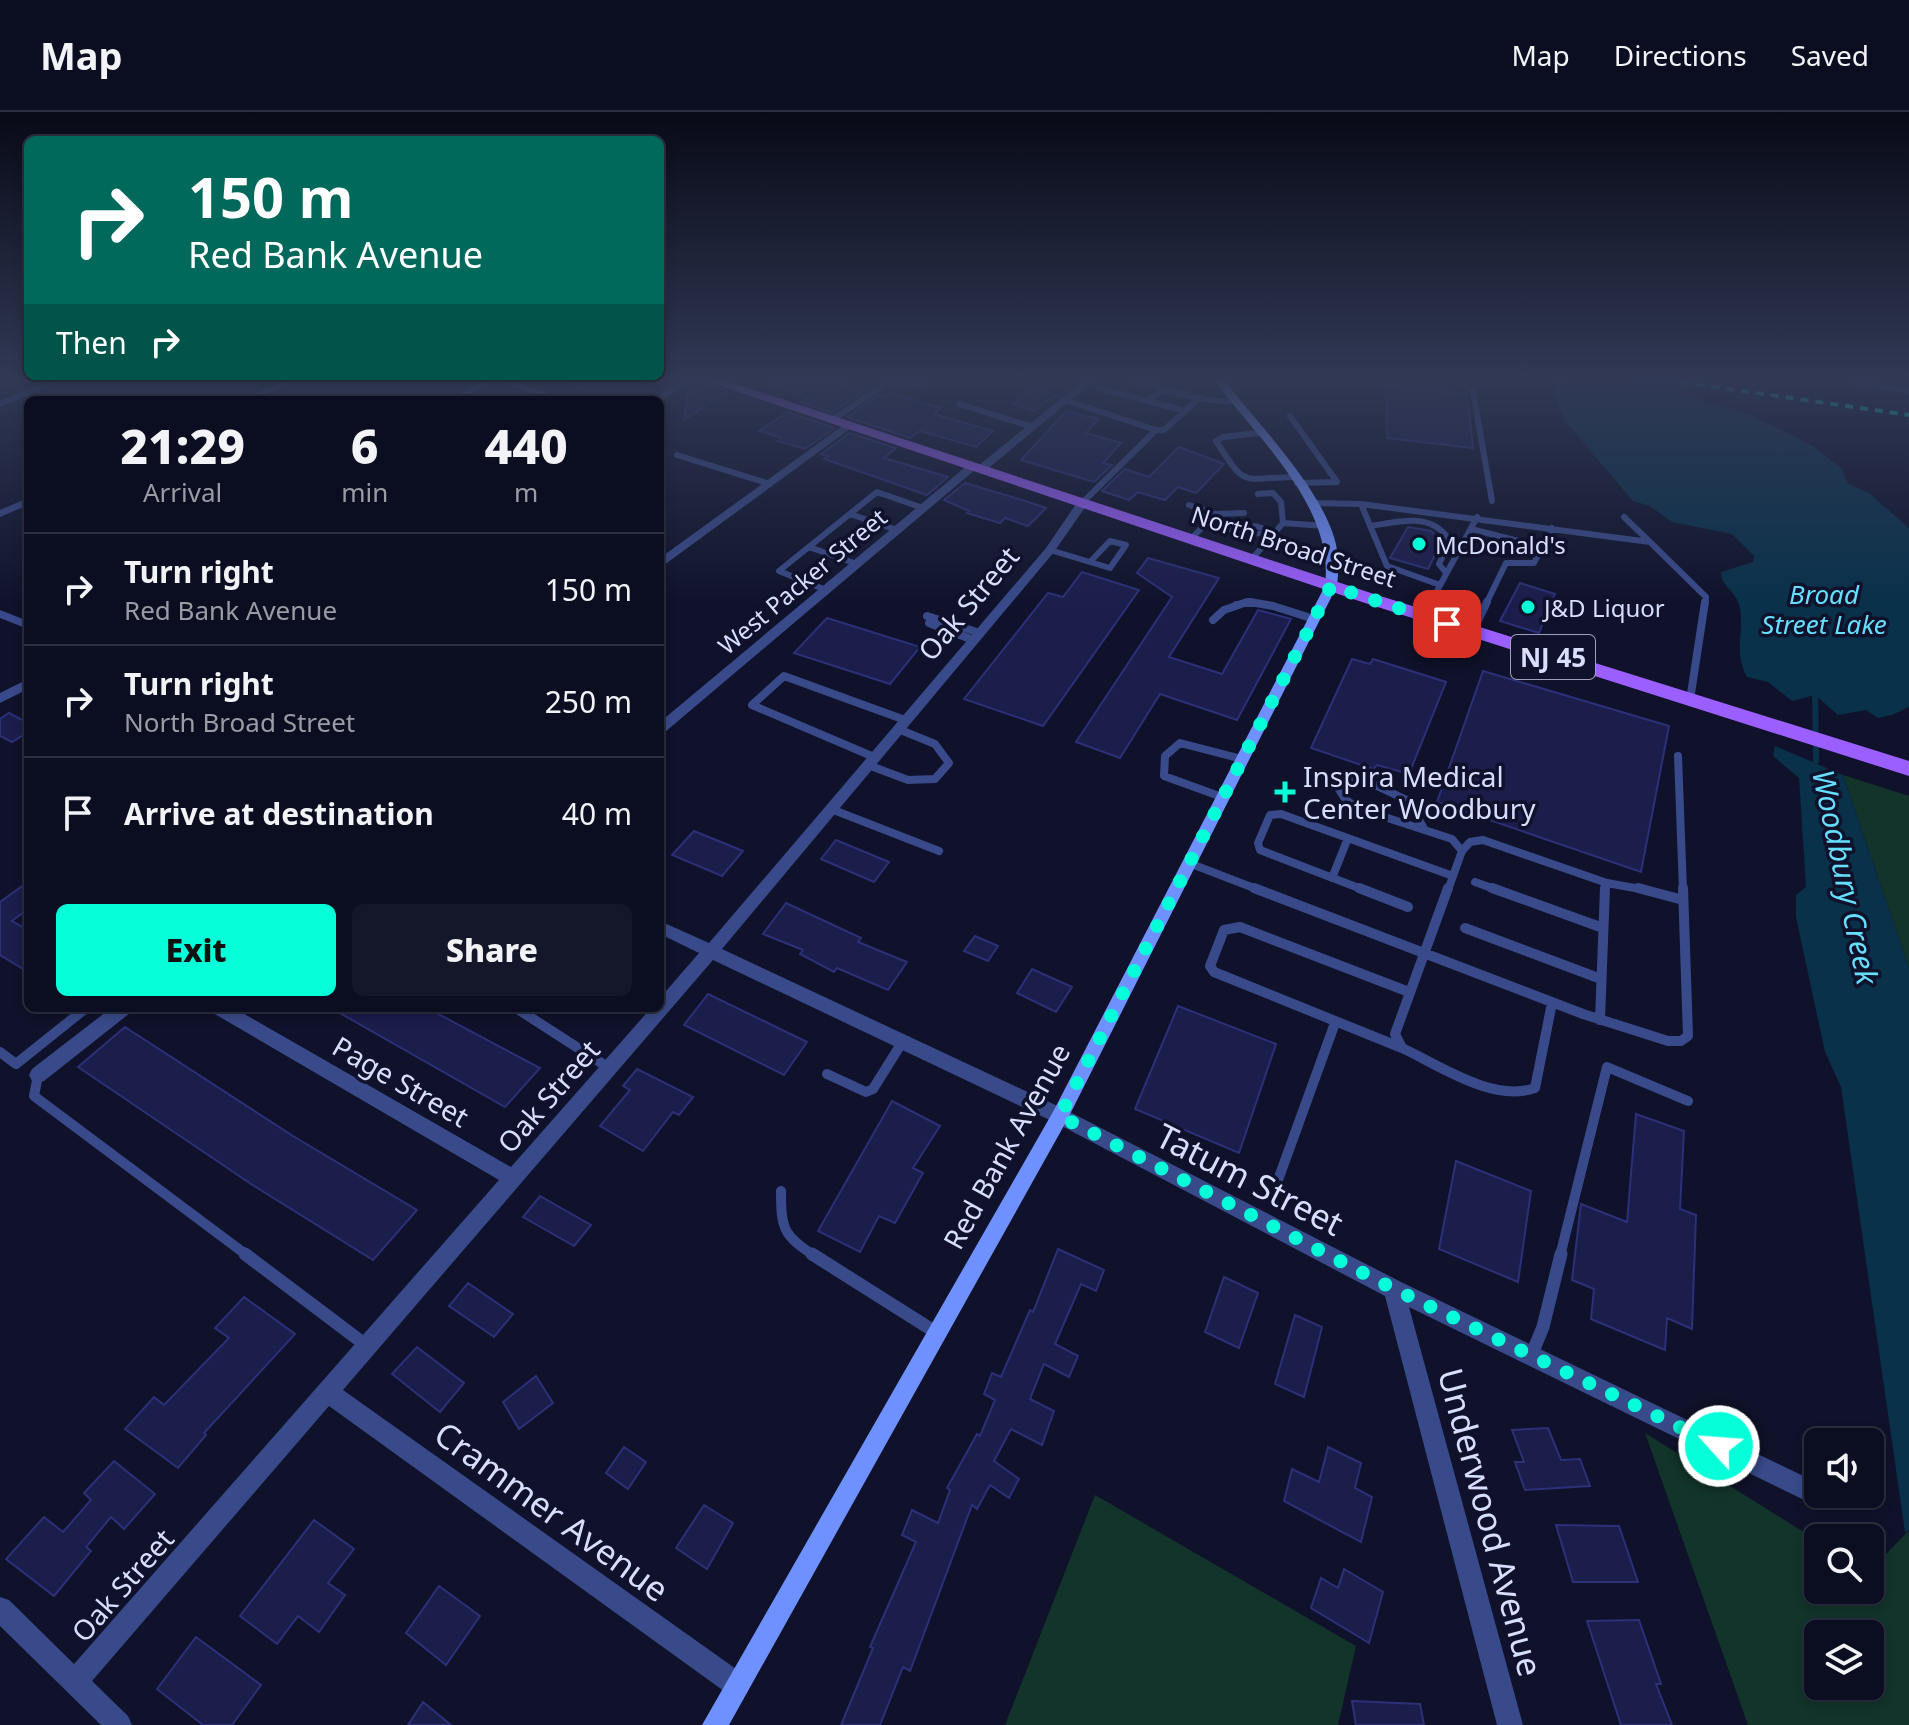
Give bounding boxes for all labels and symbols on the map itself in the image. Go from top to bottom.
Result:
street label: North Broad Street [1187,497,1401,595]
street label: West Packer Street [711,500,894,661]
place label: McDonald's [1435,528,1566,561]
marker: McDonald's [1410,535,1428,553]
street label: Oak Street [909,538,1027,668]
water label: Broad Street Lake [1761,576,1887,642]
pin [1413,590,1481,658]
place label: J&D Liquor [1542,591,1665,624]
marker: J&D Liquor [1519,598,1537,616]
road number: NJ 45 [1511,635,1595,679]
place label: Inspira Medical Center Woodbury [1303,757,1536,827]
water label: Woodbury Creek [1803,766,1889,989]
marker: Inspira Medical Center Woodbury [1274,781,1296,803]
street label: Page Street [326,1027,476,1135]
street label: Oak Street [488,1031,608,1161]
street label: Red Bank Avenue [934,1036,1078,1256]
street label: Tatum Street [1149,1112,1351,1246]
street label: Underwood Avenue [1428,1363,1554,1681]
position arrow [1677,1404,1761,1488]
street label: Crammer Avenue [426,1410,678,1612]
street label: Oak Street [62,1520,182,1650]

